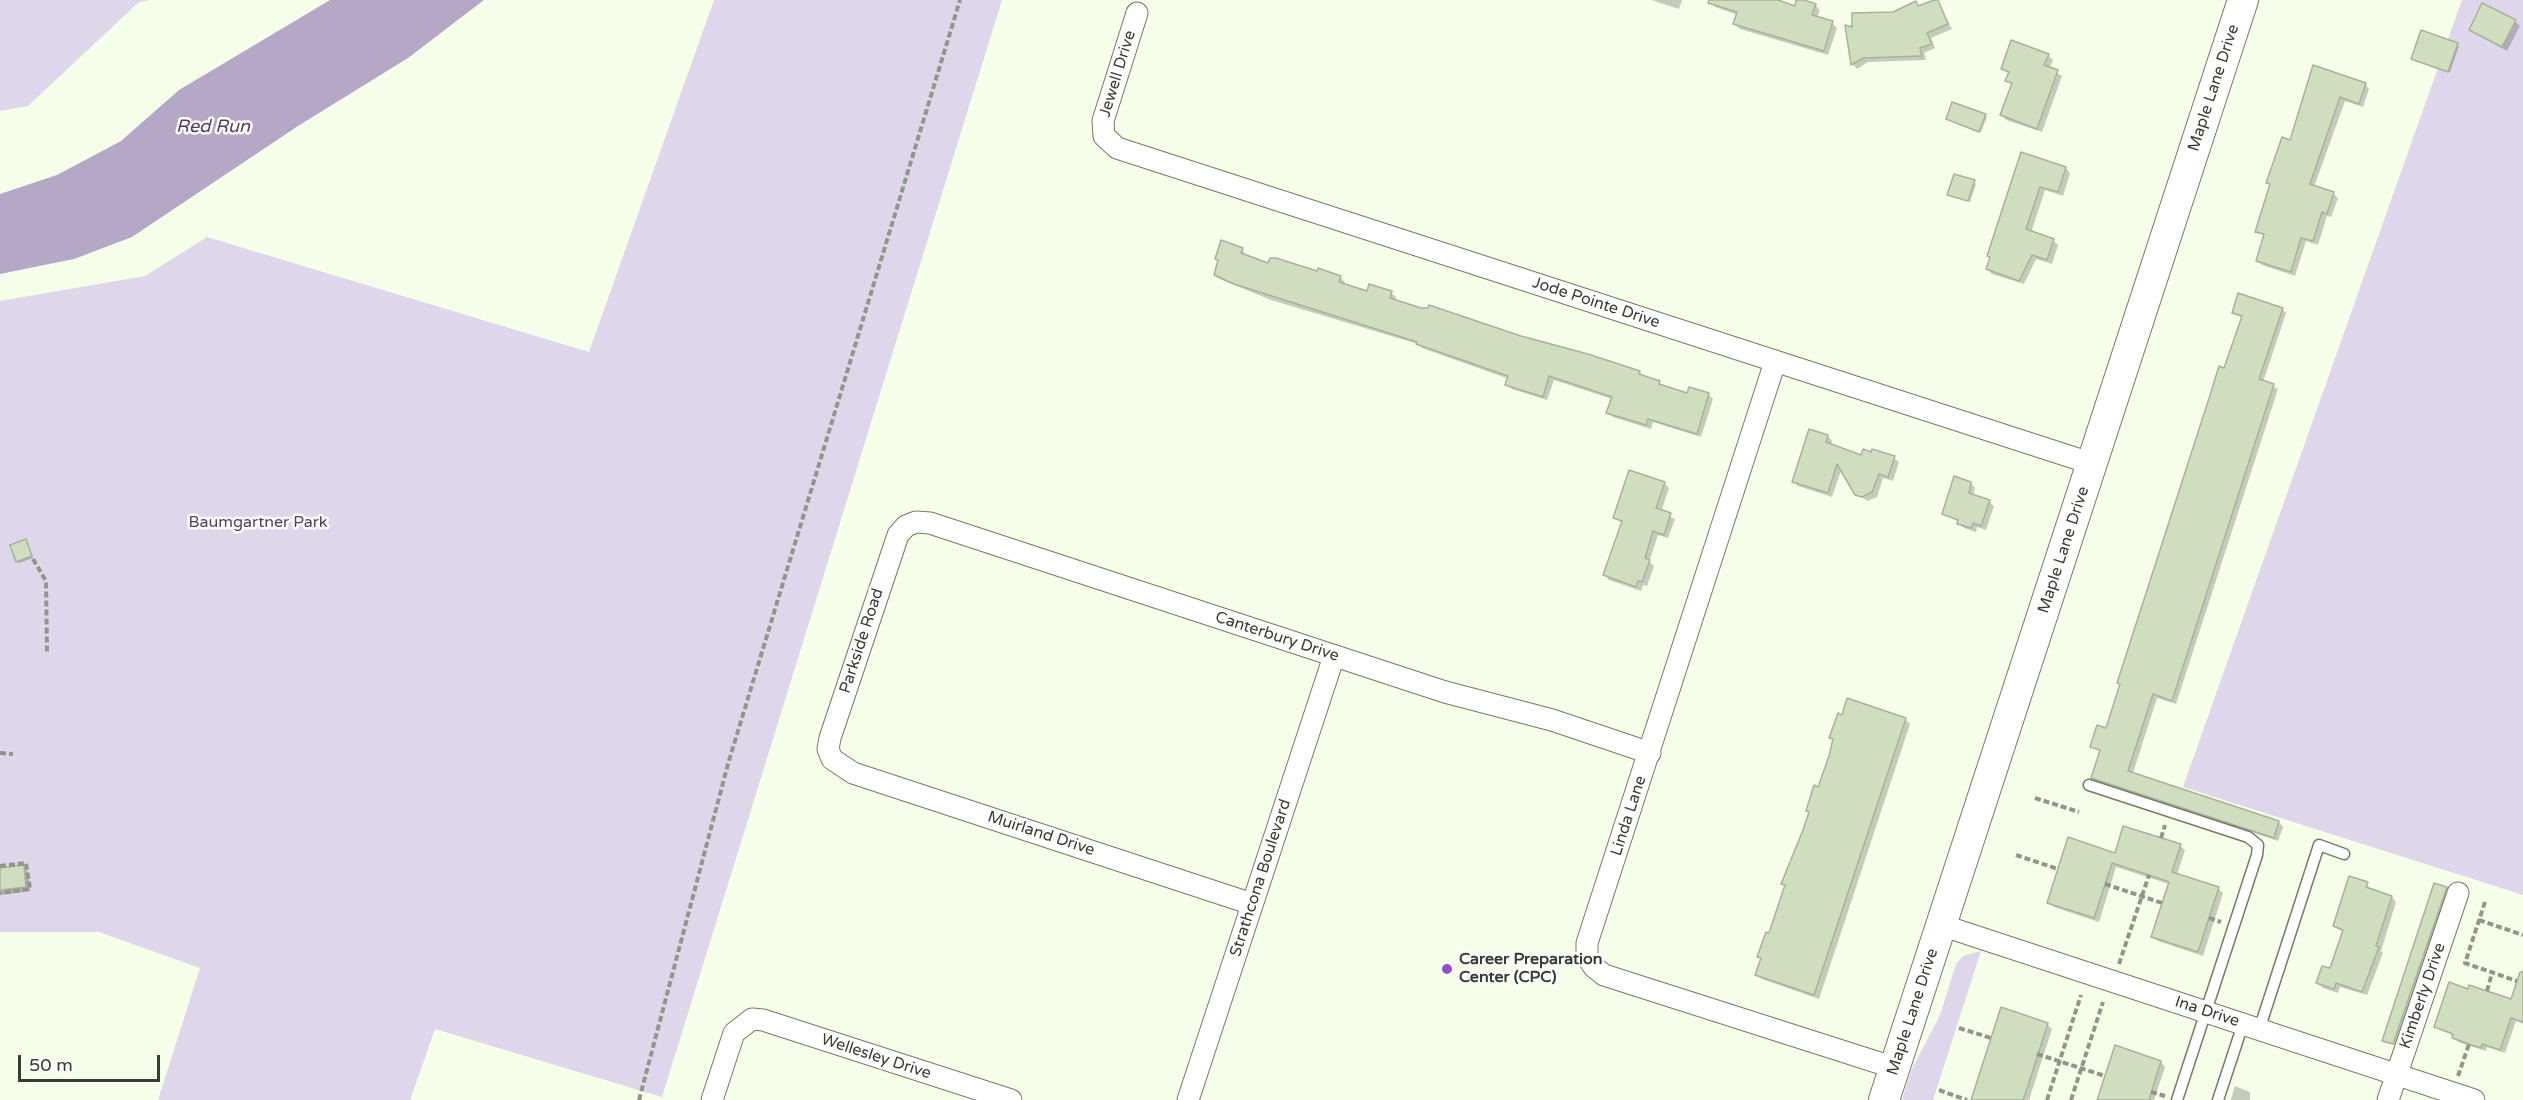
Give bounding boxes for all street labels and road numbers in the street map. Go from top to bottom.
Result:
street label: Maple Lane Drive [2184,22,2244,154]
street label: Jewell Drive [1096,28,1140,120]
street label: Jode Pointe Drive [1530,273,1662,333]
street label: Maple Lane Drive [2034,484,2094,616]
street label: Parkside Road [836,586,888,696]
street label: Canterbury Drive [1213,608,1341,666]
street label: Linda Lane [1607,773,1651,859]
street label: Strathcona Boulevard [1226,797,1296,959]
street label: Muirland Drive [985,808,1097,860]
street label: Kimberly Drive [2396,940,2450,1052]
street label: Maple Lane Drive [1883,946,1943,1078]
street label: Ina Drive [2172,993,2242,1031]
street label: Wellesley Drive [819,1030,933,1084]

